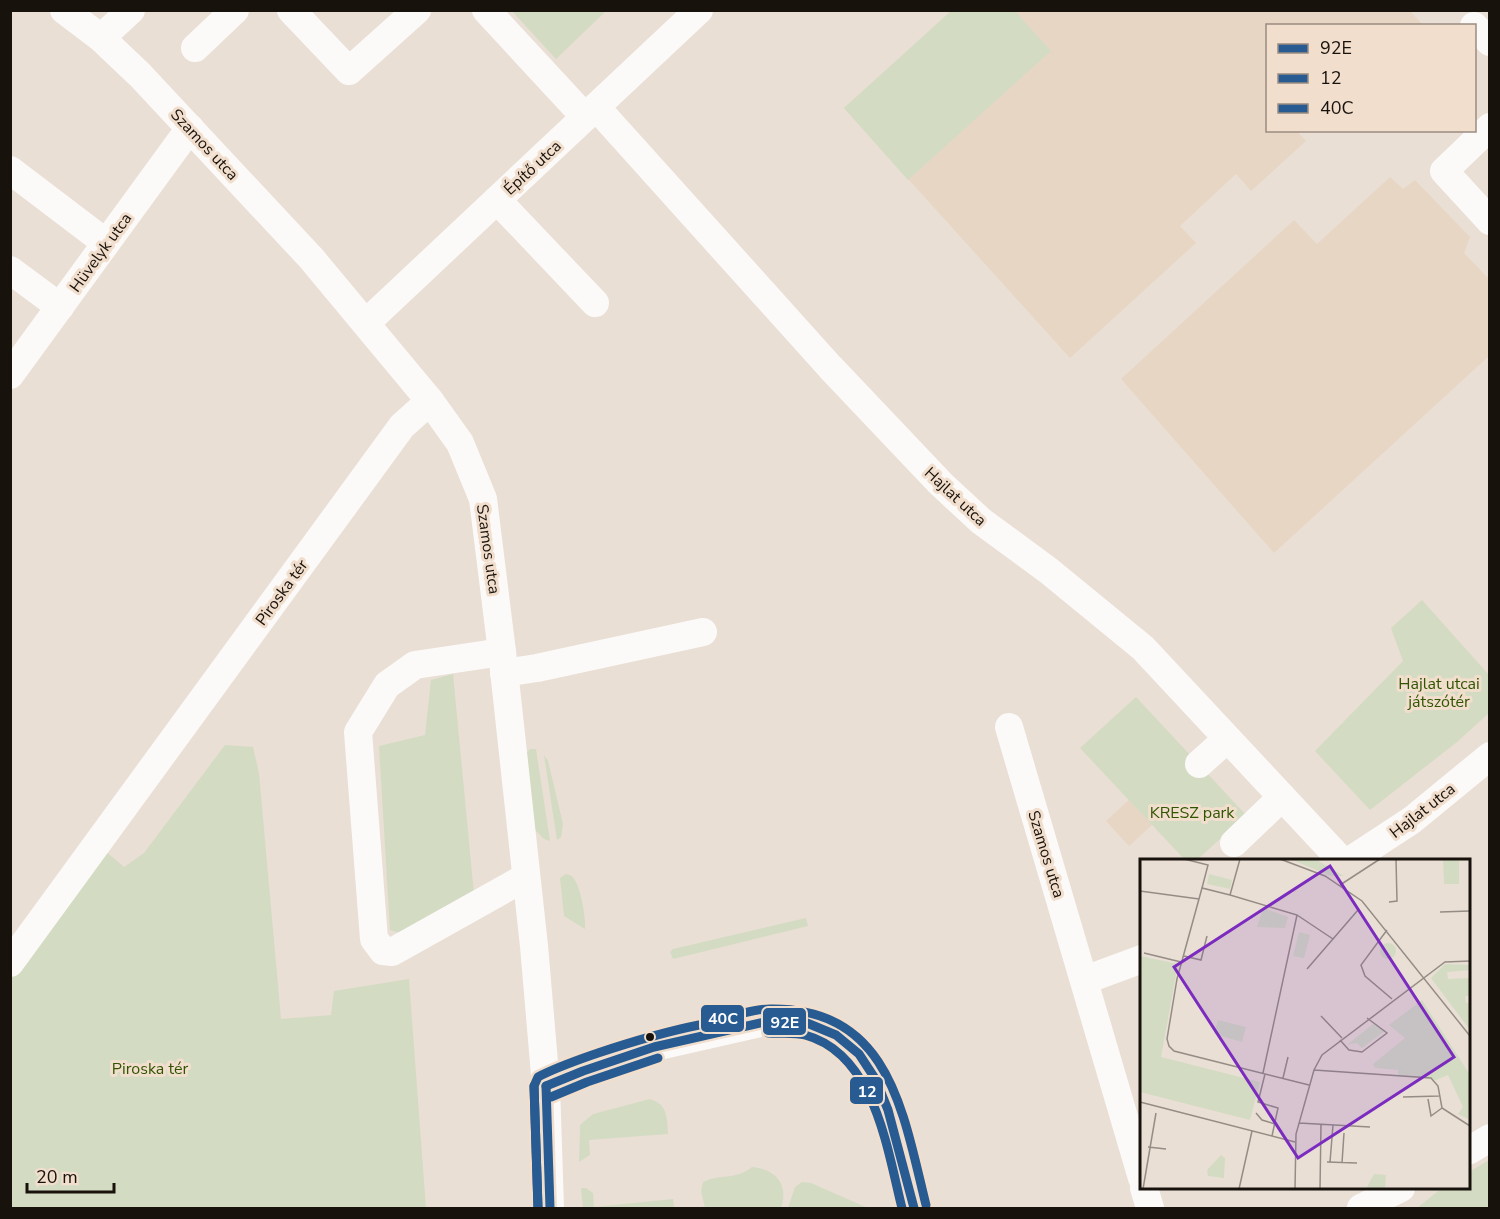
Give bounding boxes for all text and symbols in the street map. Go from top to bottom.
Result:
legend [1266,24,1476,132]
text: 92E [1320,36,1352,60]
text: 12 [1320,66,1342,90]
text: 40C [1320,96,1354,120]
street label: Szamos utca [165,104,243,185]
street label: Építő utca [499,135,566,200]
street label: Hüvelyk utca [65,209,137,297]
street label: Hajlat utca [919,462,991,531]
street label: Szamos utca [471,503,505,595]
street label: Piroska tér [250,555,313,630]
park label: Hajlat utcai játszótér [1398,673,1480,713]
street label: Hajlat utca [1385,778,1460,843]
park label: KRESZ park [1150,802,1235,824]
street label: Szamos utca [1022,808,1070,901]
inset map [1140,859,1470,1189]
line badge: 40C [700,1004,745,1033]
line badge: 92E [762,1007,807,1036]
text: 40C [708,1008,738,1030]
text: 92E [771,1012,799,1034]
unlabelled marker [644,1031,656,1043]
park label: Piroska tér [112,1058,188,1080]
line badge: 12 [849,1076,884,1105]
text: 12 [857,1081,877,1103]
scale bar [27,1156,114,1194]
text: 20 m [36,1165,78,1189]

